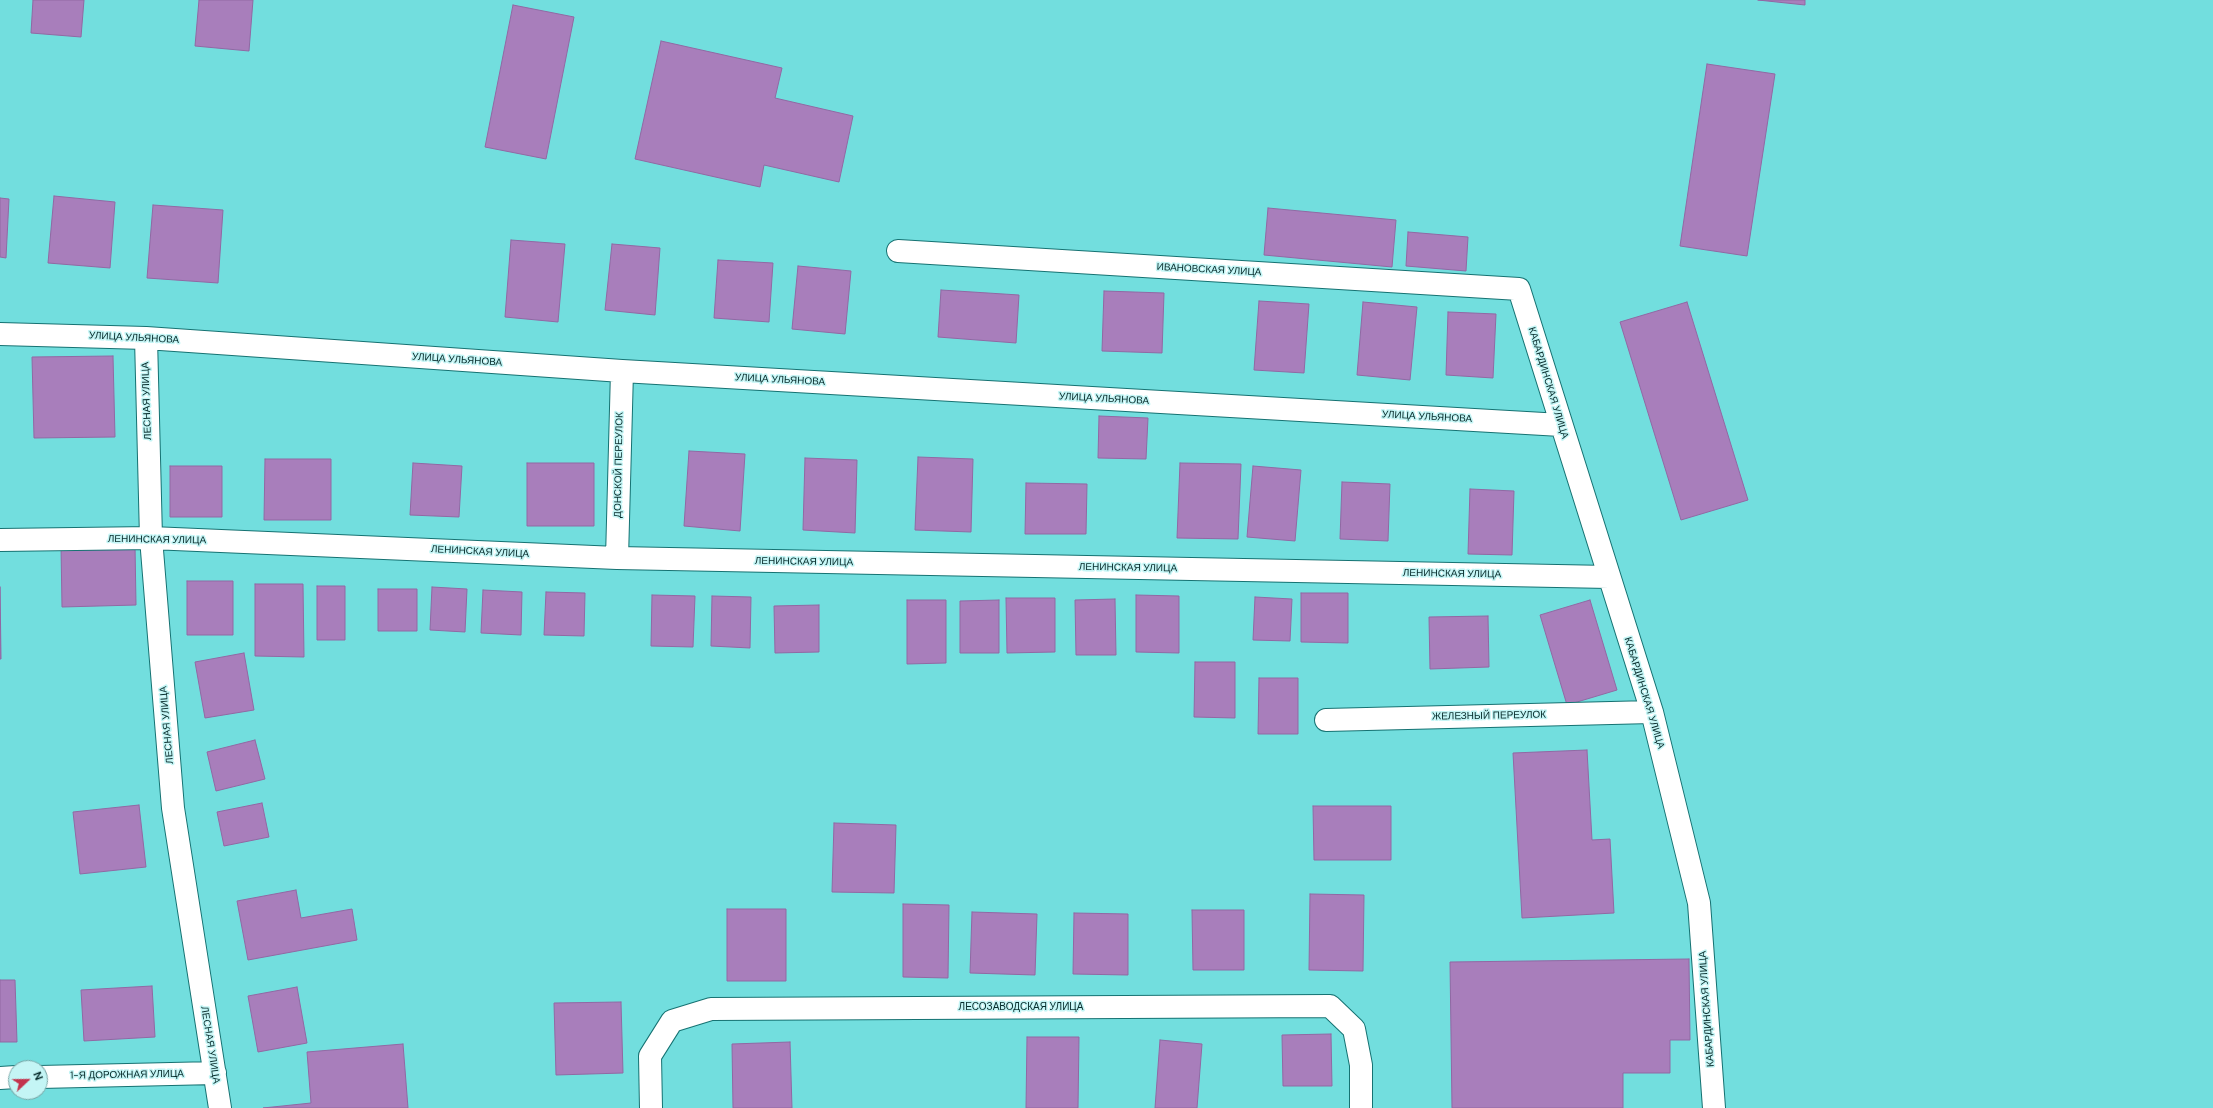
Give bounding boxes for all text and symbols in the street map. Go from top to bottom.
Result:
street label: ИВАНОВСКАЯ УЛИЦА [1156,261,1262,279]
street label: КАБАРДИНСКАЯ УЛИЦА [1525,326,1571,440]
street label: УЛИЦА УЛЬЯНОВА [89,330,179,346]
street label: УЛИЦА УЛЬЯНОВА [411,351,503,369]
street label: ЛЕСНАЯ УЛИЦА [140,362,154,440]
street label: УЛИЦА УЛЬЯНОВА [735,372,825,388]
street label: УЛИЦА УЛЬЯНОВА [1059,391,1149,407]
street label: УЛИЦА УЛЬЯНОВА [1382,409,1472,425]
street label: ДОНСКОЙ ПЕРЕУЛОК [612,412,626,518]
street label: ЛЕНИНСКАЯ УЛИЦА [108,533,206,547]
street label: ЛЕНИНСКАЯ УЛИЦА [431,543,529,561]
street label: ЛЕНИНСКАЯ УЛИЦА [755,555,853,569]
street label: ЛЕНИНСКАЯ УЛИЦА [1079,561,1177,575]
street label: ЛЕНИНСКАЯ УЛИЦА [1403,567,1501,581]
street label: КАБАРДИНСКАЯ УЛИЦА [1621,636,1667,750]
street label: ЛЕСНАЯ УЛИЦА [158,686,176,764]
street label: ЖЕЛЕЗНЫЙ ПЕРЕУЛОК [1432,709,1546,723]
street label: КАБАРДИНСКАЯ УЛИЦА [1697,951,1717,1067]
street label: ЛЕСОЗАВОДСКАЯ УЛИЦА [959,1001,1083,1013]
street label: ЛЕСНАЯ УЛИЦА [198,1006,222,1084]
north arrow [8,1060,48,1100]
street label: 1-Я ДОРОЖНАЯ УЛИЦА [70,1068,184,1082]
text: N [30,1070,46,1082]

